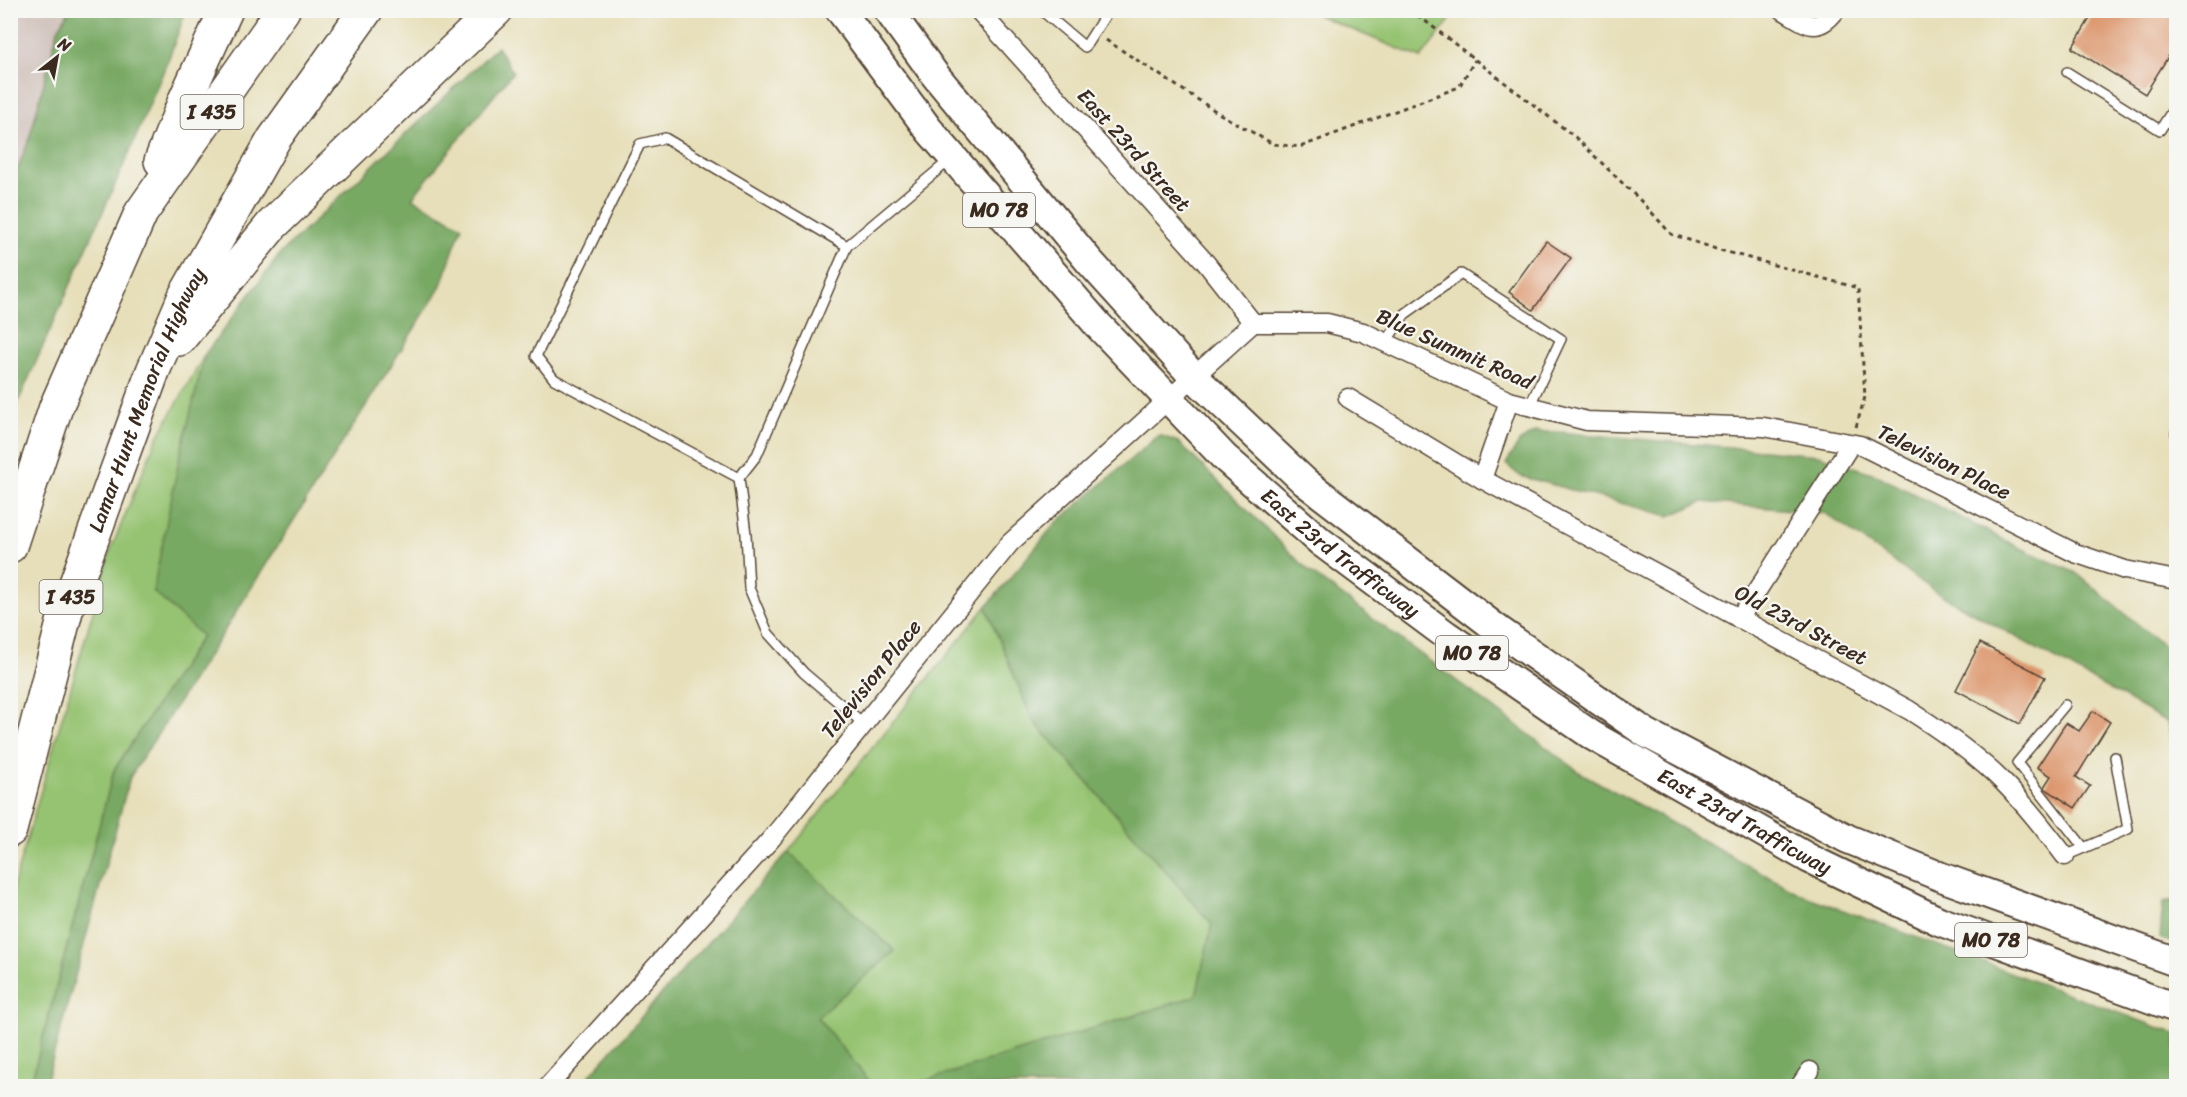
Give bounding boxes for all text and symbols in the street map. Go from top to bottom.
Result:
north arrow [27,27,87,87]
text: N [51,29,77,60]
street label: East 23rd Street [1067,79,1201,221]
road number: I 435 [180,95,244,129]
road number: MO 78 [963,193,1035,227]
street label: Lamar Hunt Memorial Highway [77,260,217,538]
street label: Blue Summit Road [1370,297,1542,401]
street label: Television Place [1870,413,2018,511]
street label: East 23rd Trafficway [1252,478,1428,629]
street label: Old 23rd Street [1727,574,1875,676]
road number: I 435 [40,580,103,614]
street label: Television Place [811,610,932,747]
road number: MO 78 [1436,636,1508,670]
street label: East 23rd Trafficway [1650,757,1838,886]
road number: MO 78 [1955,923,2027,957]

